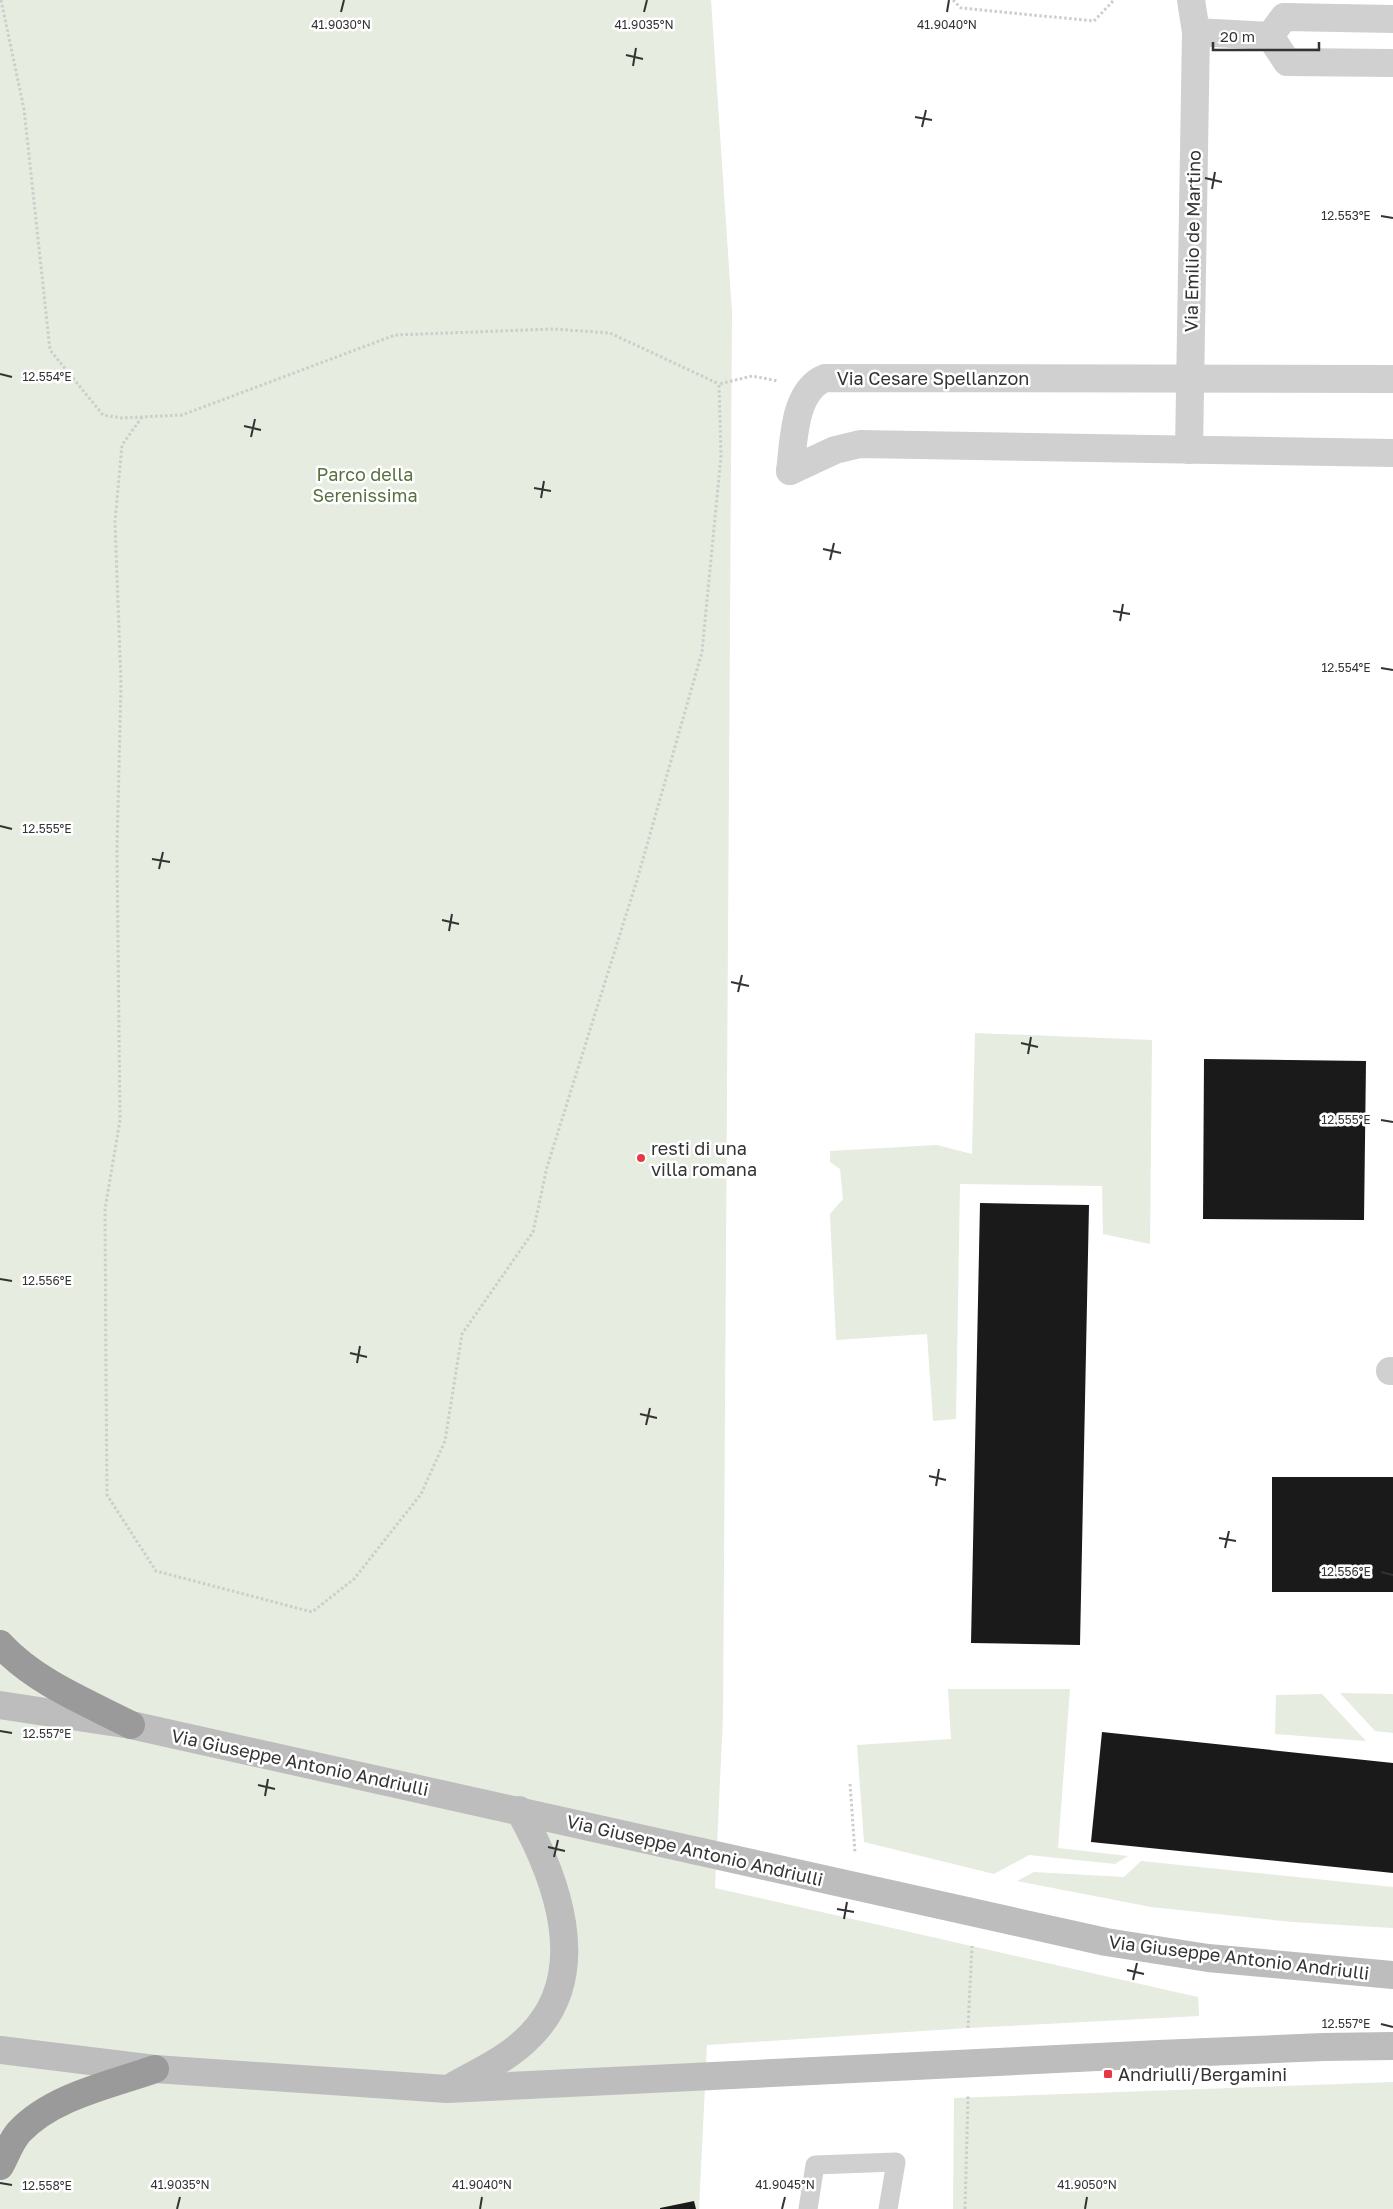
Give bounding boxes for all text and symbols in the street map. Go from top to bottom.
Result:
text: 41.9030°N [311,17,371,32]
text: 41.9035°N [614,17,674,32]
text: 41.9040°N [917,17,977,32]
scale bar [1213,20,1319,52]
text: 20 m [1220,27,1255,45]
street label: Via Emilio de Martino [1179,150,1205,332]
text: 12.553°E [1321,208,1371,223]
street label: Via Cesare Spellanzon [837,367,1029,389]
text: 12.554°E [22,369,72,384]
park label: Parco della Serenissima [312,463,418,506]
text: 12.554°E [1321,660,1371,675]
text: 12.555°E [22,821,72,836]
text: 12.555°E [1321,1112,1371,1127]
place label: resti di una villa romana [651,1137,757,1180]
marker: resti di una villa romana [635,1152,647,1164]
text: 12.556°E [22,1273,72,1288]
text: 12.556°E [1321,1564,1371,1579]
street label: Via Giuseppe Antonio Andriulli [169,1724,431,1800]
text: 12.557°E [23,1726,71,1741]
street label: Via Giuseppe Antonio Andriulli [565,1810,825,1890]
street label: Via Giuseppe Antonio Andriulli [1107,1930,1371,1984]
text: 12.557°E [1322,2016,1370,2031]
place label: Andriulli/Bergamini [1118,2063,1287,2085]
marker: Andriulli/Bergamini [1102,2068,1114,2080]
text: 41.9035°N [150,2177,210,2192]
text: 41.9040°N [452,2177,512,2192]
text: 41.9045°N [755,2177,815,2192]
text: 41.9050°N [1057,2177,1117,2192]
text: 12.558°E [22,2178,72,2193]

